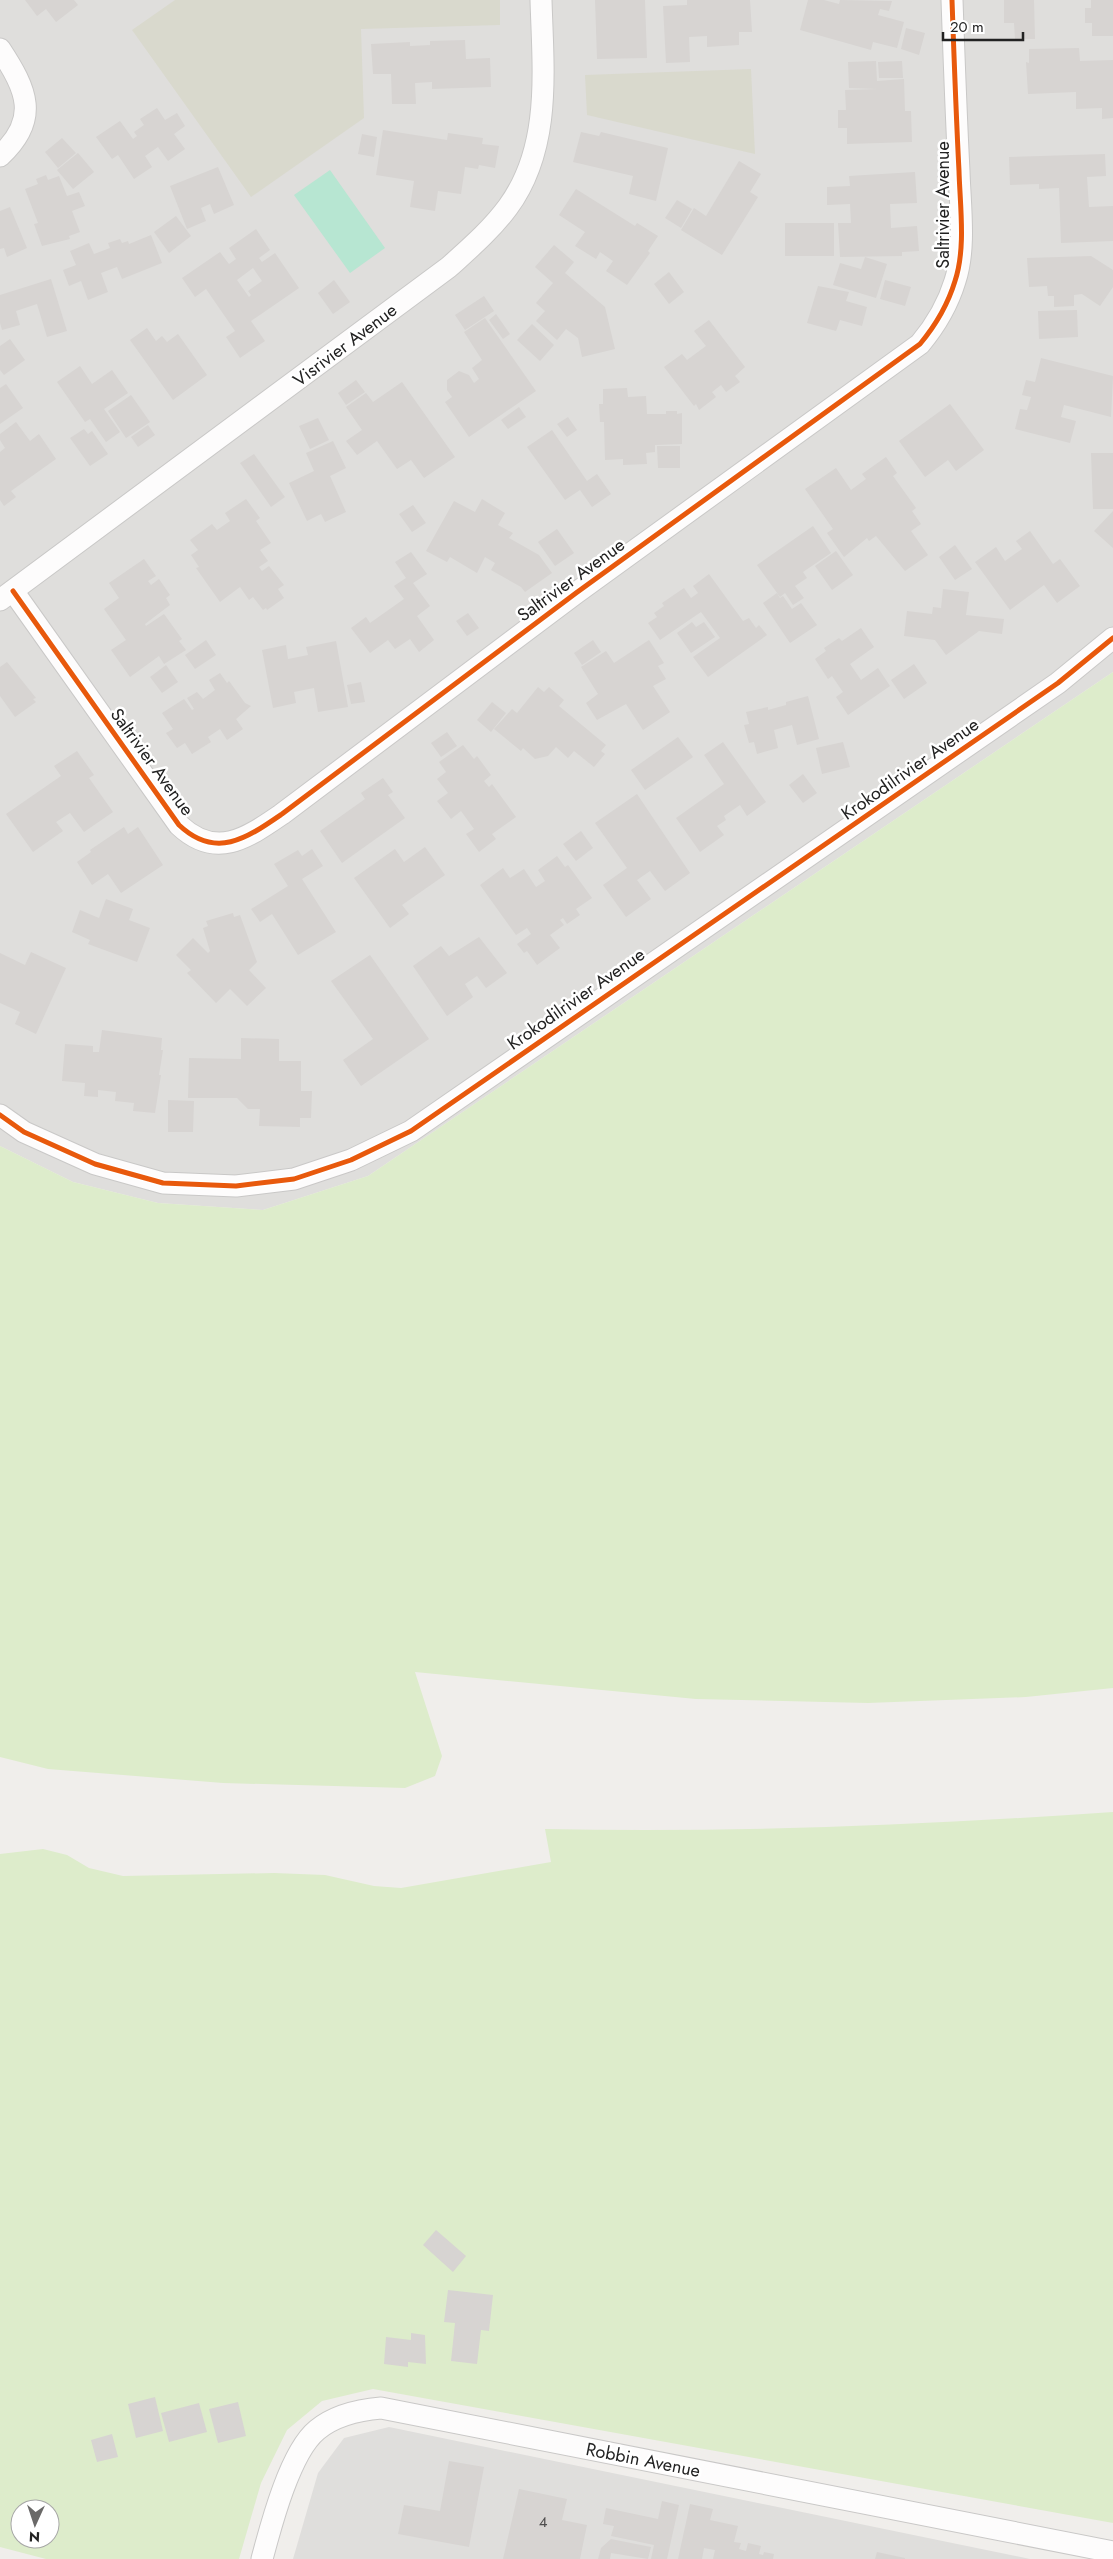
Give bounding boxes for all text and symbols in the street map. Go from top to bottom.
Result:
scale bar [943,10,1023,42]
text: 20 m [950,16,984,38]
street label: Saltrivier Avenue [930,141,956,269]
street label: Visrivier Avenue [288,297,402,393]
street label: Saltrivier Avenue [512,532,630,628]
street label: Saltrivier Avenue [104,703,200,821]
street label: Krokodilrivier Avenue [836,712,984,826]
street label: Krokodilrivier Avenue [502,942,650,1056]
street label: Robbin Avenue [584,2436,702,2484]
north arrow [10,2499,60,2549]
house number: 4 [539,2511,548,2533]
text: N [28,2527,40,2547]

